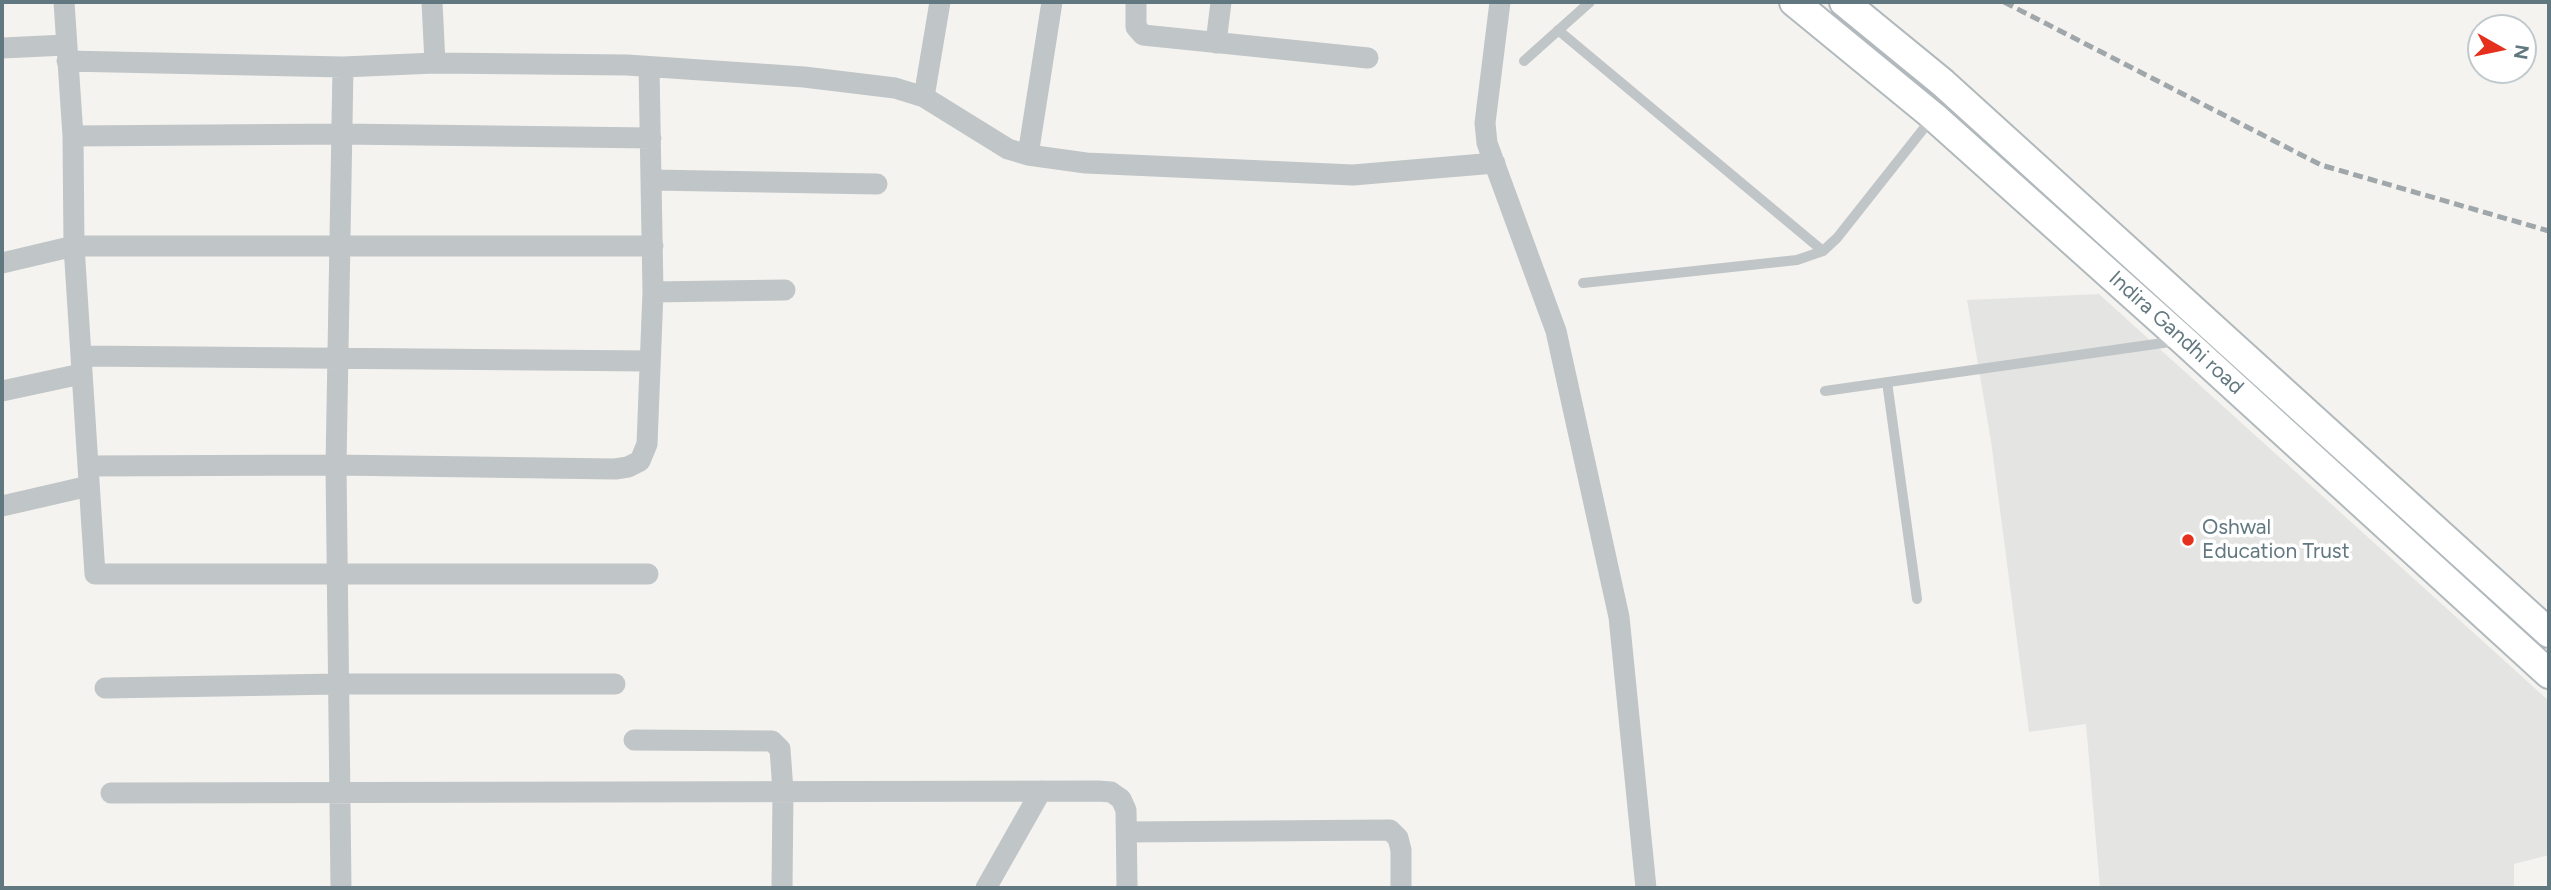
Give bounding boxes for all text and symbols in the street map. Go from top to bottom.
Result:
north arrow [2467,14,2537,84]
text: N [2509,43,2534,61]
street label: Indira Gandhi road [2104,266,2248,400]
place label: Oshwal Education Trust [2202,515,2350,565]
marker: Oshwal Education Trust [2180,532,2196,548]

